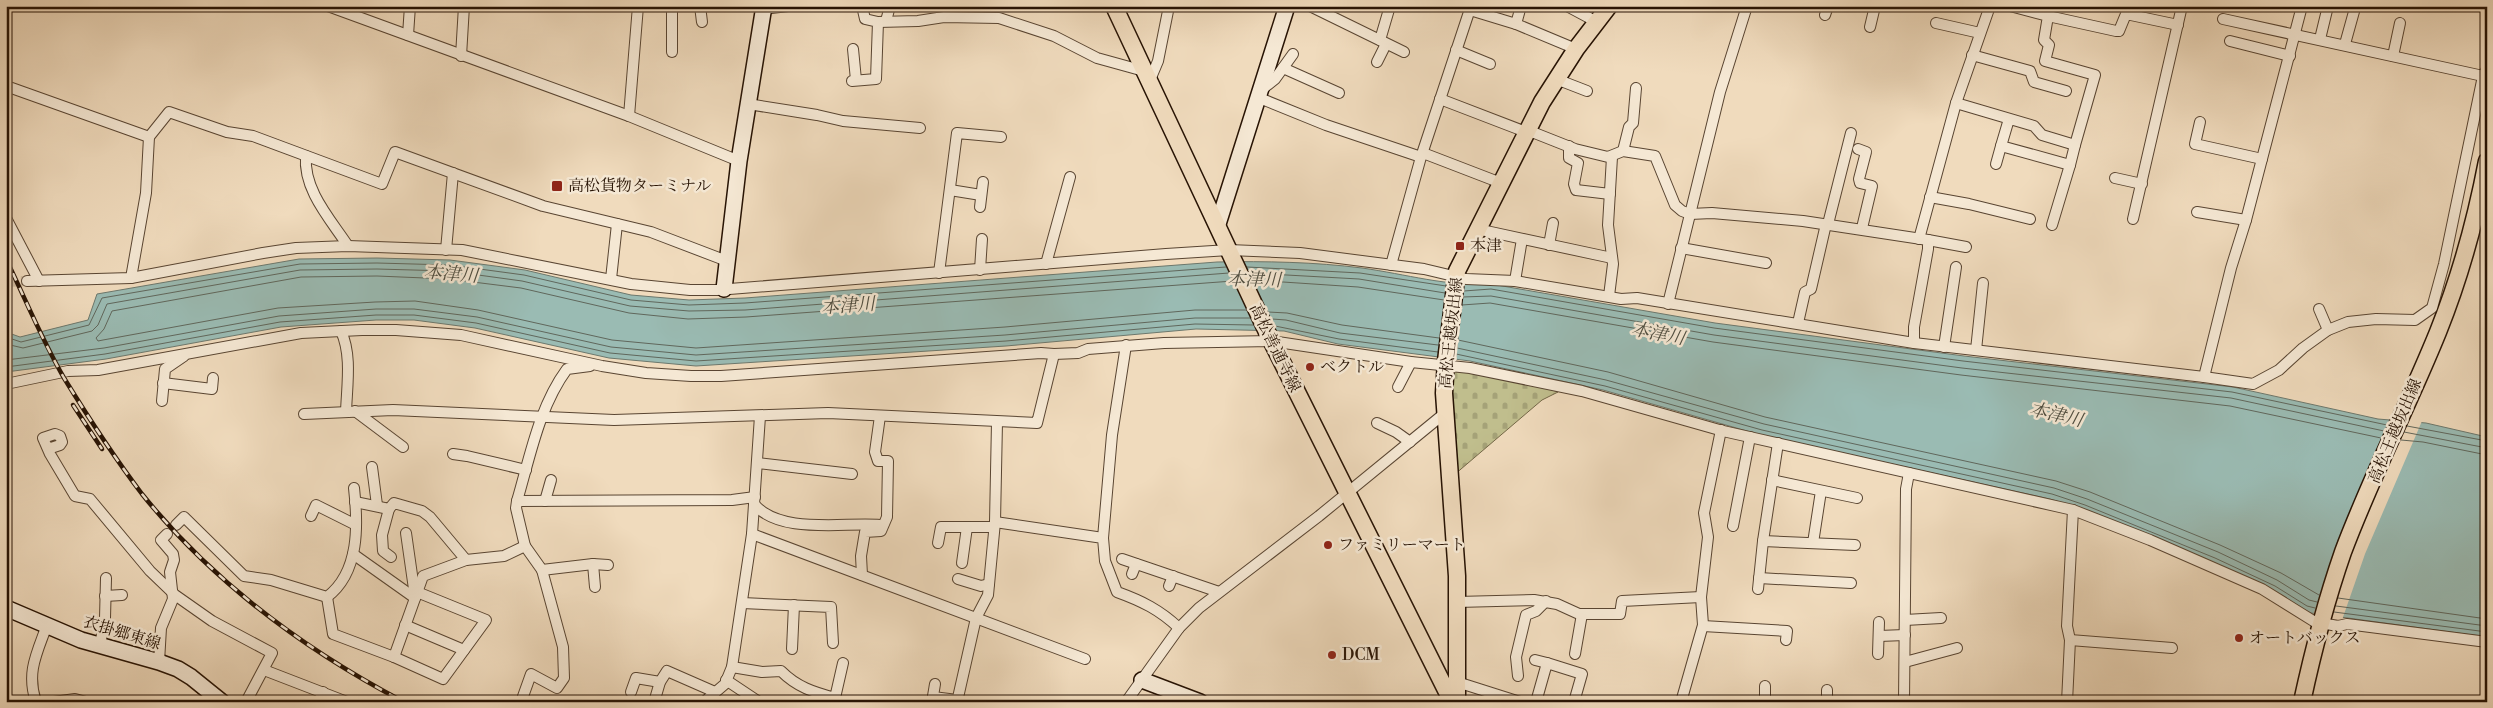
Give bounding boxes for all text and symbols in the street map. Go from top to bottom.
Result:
place label: 高松貨物ターミナル [568,176,711,196]
marker: 高松貨物ターミナル [550,179,564,193]
place label: 本津 [1470,236,1502,256]
marker: 本津 [1454,240,1466,252]
water label: 本津川 [423,260,481,288]
water label: 本津川 [1227,268,1283,292]
street label: 高松王越坂出線 [1435,276,1467,390]
water label: 本津川 [820,293,878,319]
street label: 高松善通寺線 [1245,300,1305,396]
water label: 本津川 [1629,318,1689,351]
place label: ベクトル [1320,357,1384,377]
marker: ベクトル [1304,361,1316,373]
street label: 高松王越坂出線 [2364,376,2426,486]
water label: 本津川 [2027,398,2087,433]
place label: ファミリーマート [1338,535,1466,555]
marker: ファミリーマート [1322,539,1334,551]
street label: 衣掛郷東線 [81,612,163,654]
place label: オートバックス [2249,628,2361,648]
marker: オートバックス [2233,632,2245,644]
place label: DCM [1342,645,1380,665]
marker: DCM [1326,649,1338,661]

